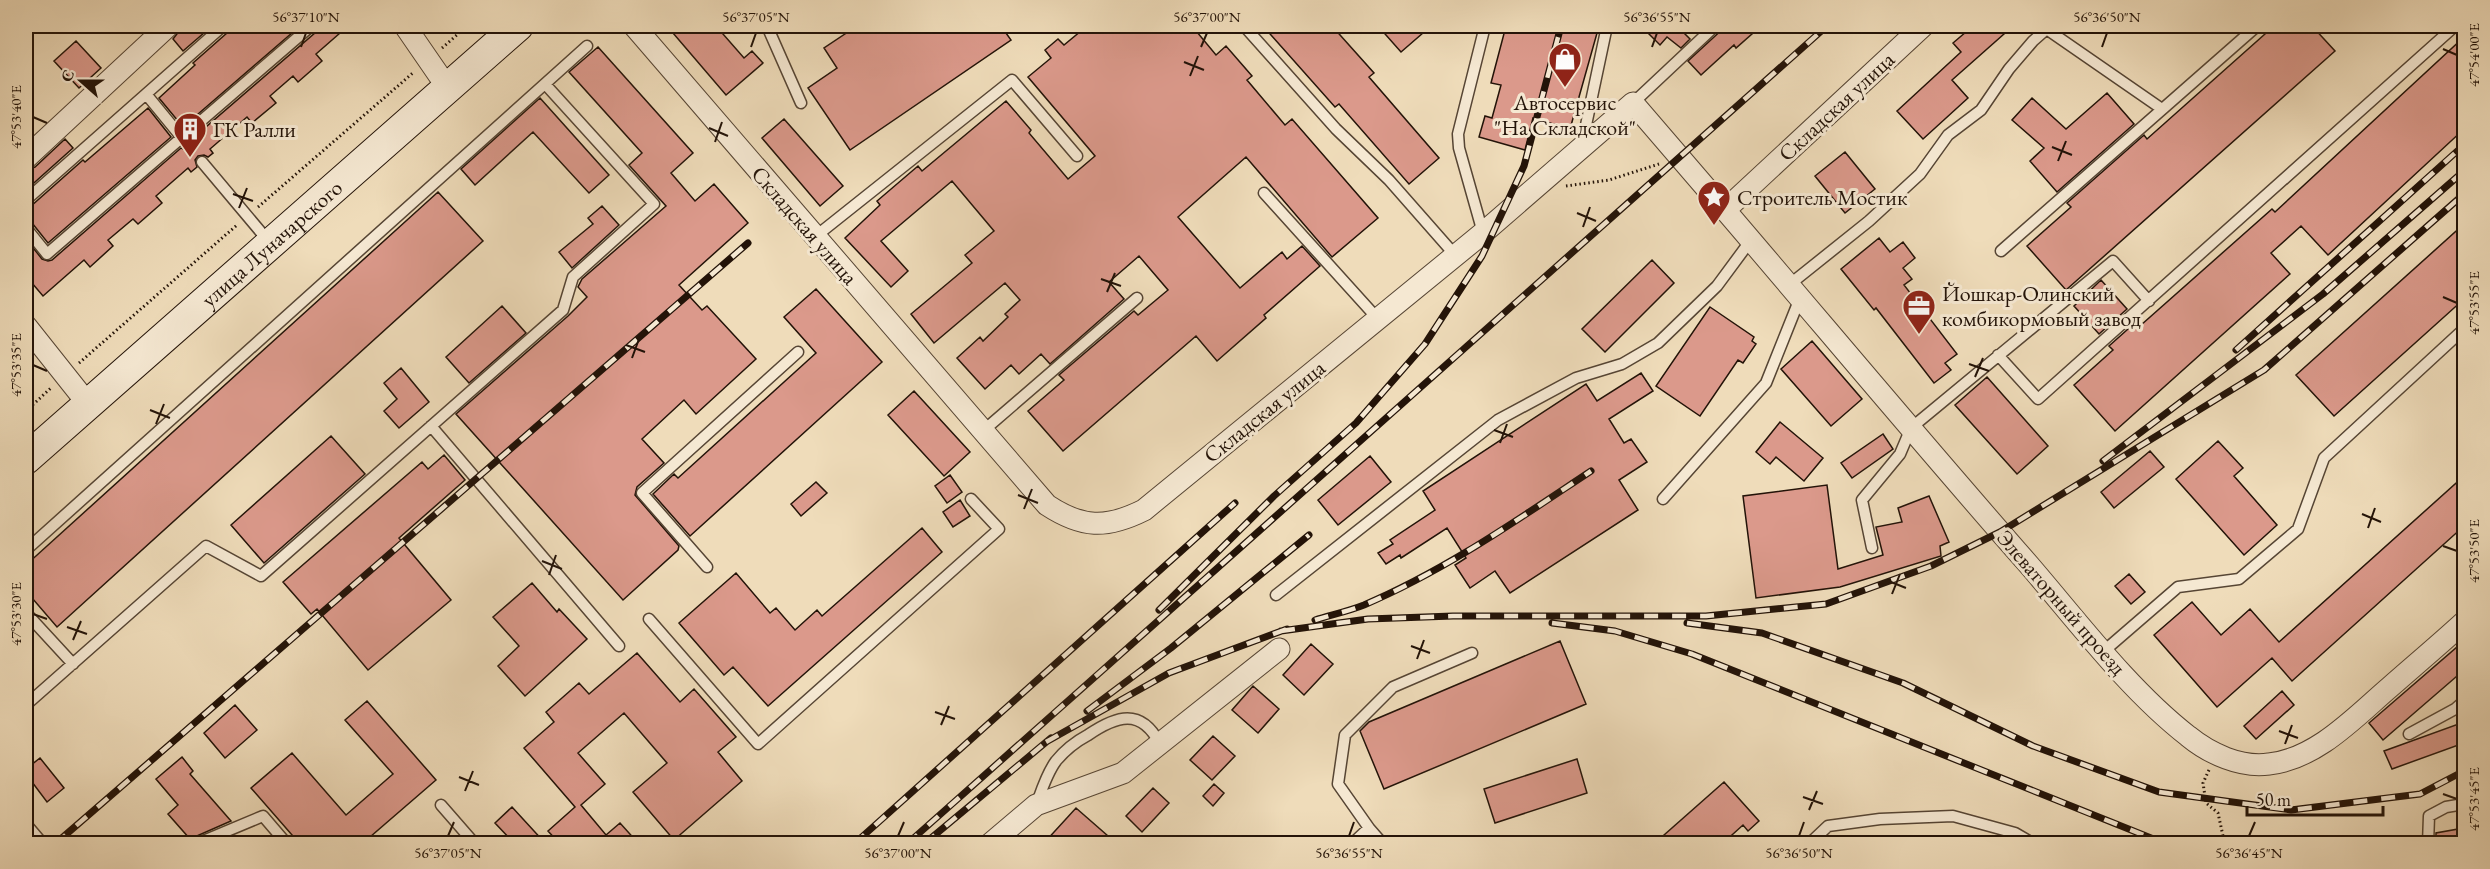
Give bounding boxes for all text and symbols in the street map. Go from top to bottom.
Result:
text: 56°37'10"N [272,7,340,26]
text: 56°37'05"N [722,7,790,26]
text: 56°37'00"N [1173,7,1241,26]
text: 56°36'55"N [1623,7,1691,26]
text: 56°36'50"N [2073,7,2141,26]
text: 47°54'00"E [2464,22,2483,87]
shop icon: Автосервис "На Складской" [1547,41,1583,88]
street label: Складская улица [1772,45,1901,168]
north arrow [51,51,111,111]
text: С [56,67,79,85]
text: 47°53'40"E [6,84,25,149]
place label: Автосервис "На Складской" [1494,88,1636,142]
building icon: ГК Ралли [172,111,208,158]
place label: ГК Ралли [213,115,296,144]
street label: Складская улица [745,160,864,291]
street label: улица Луначарского [195,173,349,313]
place icon: Строитель Мостик [1696,179,1732,226]
place label: Строитель Мостик [1737,183,1908,212]
text: 47°53'55"E [2464,270,2483,335]
place label: Йошкар-Олинский комбикормовый завод [1942,279,2141,333]
office icon: Йошкар-Олинский комбикормовый завод [1901,288,1937,335]
text: 47°53'35"E [6,332,25,397]
street label: Складская улица [1197,353,1331,469]
text: 47°53'50"E [2464,518,2483,583]
street label: Элеваторный проезд [1991,524,2133,681]
text: 47°53'30"E [6,581,25,646]
text: 47°53'45"E [2464,766,2483,831]
scale bar [2247,779,2384,817]
text: 50 m [2256,788,2291,811]
text: 56°37'05"N [414,843,482,862]
text: 56°37'00"N [864,843,932,862]
text: 56°36'55"N [1315,843,1383,862]
text: 56°36'50"N [1765,843,1833,862]
text: 56°36'45"N [2215,843,2283,862]

